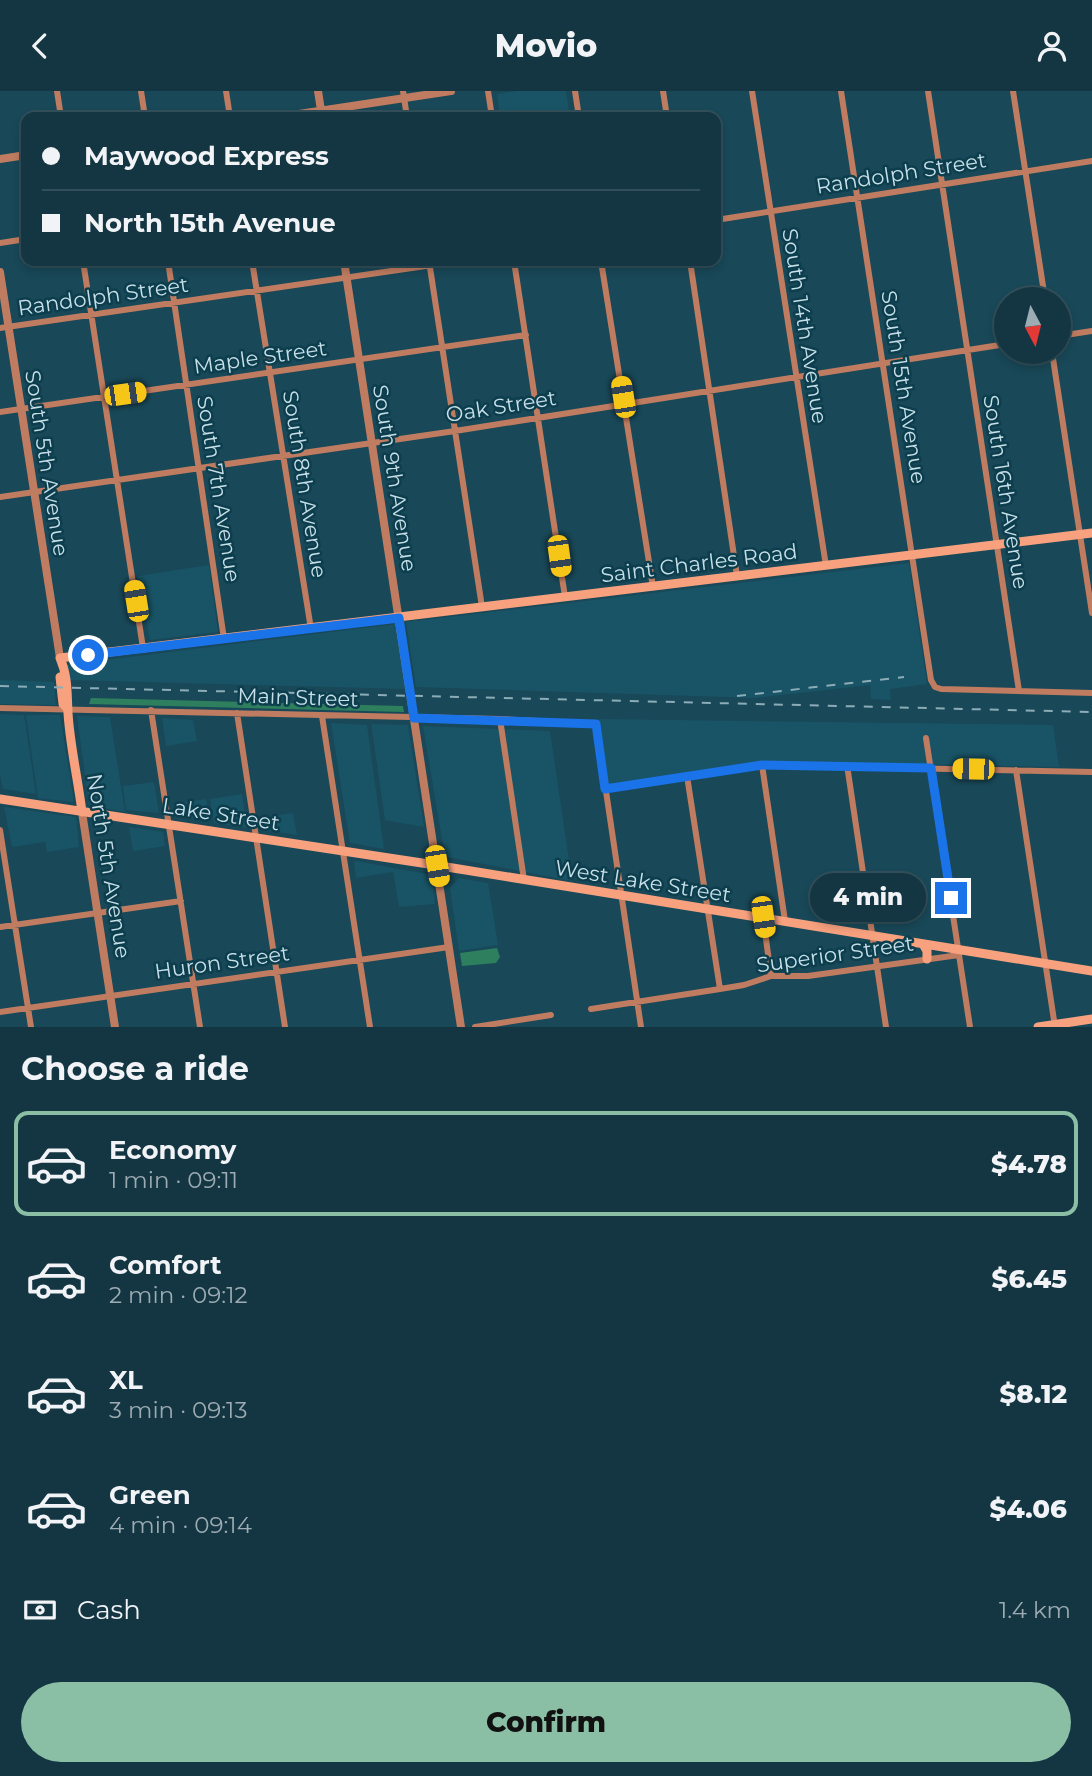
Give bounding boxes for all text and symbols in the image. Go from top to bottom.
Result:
text: Movio [495,26,597,65]
icon: back [21,27,59,65]
icon: person [1033,27,1071,65]
text: Maywood Express [84,140,329,172]
street label: Randolph Street [814,147,988,199]
text: North 15th Avenue [84,207,336,239]
street label: South 14th Avenue [777,227,833,425]
street label: Randolph Street [16,272,190,320]
north arrow [994,287,1071,364]
map controls [994,287,1071,364]
street label: South 15th Avenue [876,289,932,485]
street label: Maple Street [192,335,328,379]
street label: South 5th Avenue [20,368,74,558]
car [610,375,637,419]
car [103,381,148,407]
street label: South 9th Avenue [368,383,422,573]
street label: Oak Street [444,385,558,427]
street label: South 8th Avenue [278,389,332,579]
street label: South 16th Avenue [978,393,1034,591]
street label: South 7th Avenue [192,394,246,584]
car [546,534,573,578]
street label: Saint Charles Road [599,539,799,587]
car [123,579,150,623]
route start [72,639,104,671]
street label: Main Street [237,682,359,712]
car [952,758,995,780]
street label: North 5th Avenue [82,772,136,960]
street label: Lake Street [160,792,282,836]
car [424,844,451,888]
street label: West Lake Street [553,855,733,907]
callout: 4 min [811,873,926,923]
route end [935,882,967,914]
text: 4 min [833,883,903,911]
car [750,895,777,939]
street label: Superior Street [755,931,915,977]
street label: Huron Street [153,940,291,984]
text: Choose a ride [21,1049,249,1088]
icon: car [25,1132,88,1195]
text: Economy [109,1134,236,1166]
text: $4.78 [991,1148,1067,1180]
text: 1 min · 09:11 [109,1166,238,1194]
icon: car [25,1247,88,1310]
text: Comfort [109,1249,221,1281]
text: $6.45 [992,1263,1067,1295]
text: 2 min · 09:12 [109,1281,248,1309]
icon: car [25,1362,88,1425]
text: XL [109,1364,143,1396]
text: $8.12 [1000,1378,1067,1410]
text: 3 min · 09:13 [109,1396,247,1424]
icon: car [25,1477,88,1540]
text: Green [109,1479,191,1511]
text: $4.06 [990,1493,1067,1525]
text: 4 min · 09:14 [109,1511,252,1539]
icon: cash [21,1591,59,1629]
text: Cash [77,1594,141,1626]
text: 1.4 km [999,1596,1071,1624]
button: Confirm [21,1682,1071,1762]

